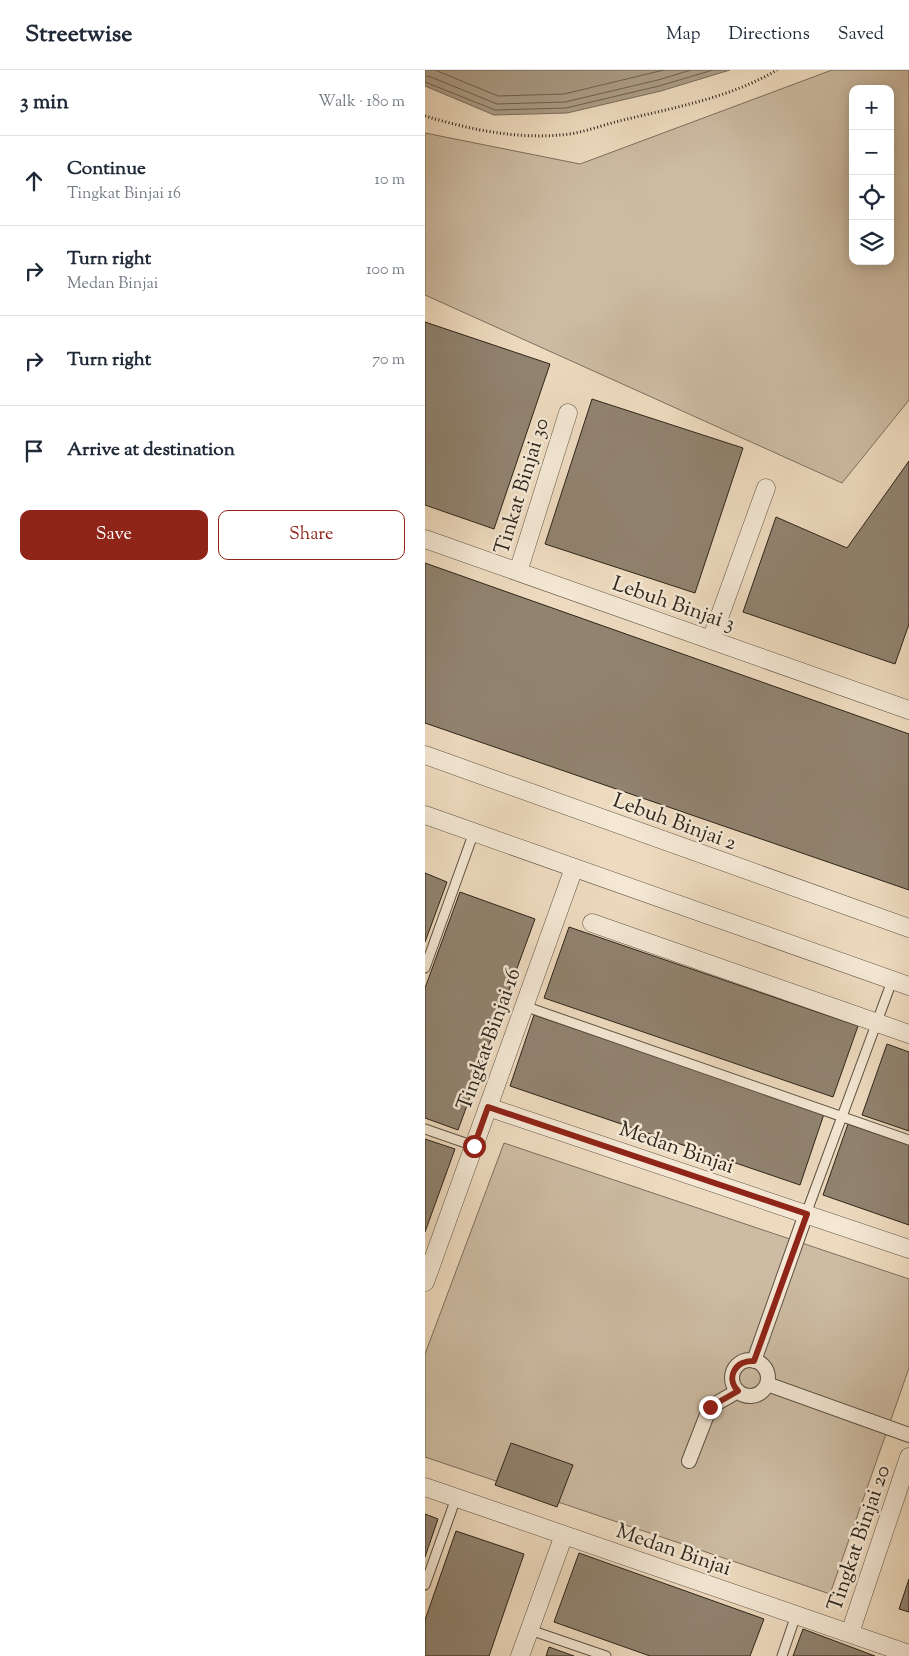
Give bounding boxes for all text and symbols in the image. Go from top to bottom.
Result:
text: Streetwise [25,18,132,52]
text: Map [666,22,701,48]
text: Directions [729,22,810,48]
text: Saved [838,22,884,48]
map controls [849,85,894,265]
button: + [849,85,894,130]
text: 3 min [20,88,69,118]
text: Walk · 180 m [318,91,405,114]
button: − [849,130,894,175]
text: Continue [67,156,146,183]
icon: ahead [20,167,48,195]
text: 10 m [375,169,405,192]
button: locate [849,175,894,220]
text: Tingkat Binjai 16 [67,183,181,206]
button: layers [849,220,894,265]
text: Turn right [67,246,151,273]
icon: right [20,257,48,285]
text: 100 m [366,259,405,282]
text: Medan Binjai [67,273,158,296]
icon: right [20,347,48,375]
text: Turn right [67,347,151,374]
text: 70 m [372,349,405,372]
street label: Tinkat Binjai 30 [488,415,558,559]
icon: arrive [20,437,48,465]
text: Arrive at destination [67,437,235,464]
button: Save [20,510,208,560]
button: Share [218,510,405,560]
street label: Lebuh Binjai 3 [608,570,739,640]
street label: Lebuh Binjai 2 [608,787,741,859]
street label: Tingkat Binjai 16 [450,964,530,1115]
street label: Medan Binjai [615,1115,738,1183]
route start [463,1135,486,1158]
route end [699,1396,722,1419]
street label: Tingkat Binjai 20 [821,1462,899,1616]
street label: Medan Binjai [612,1517,735,1585]

